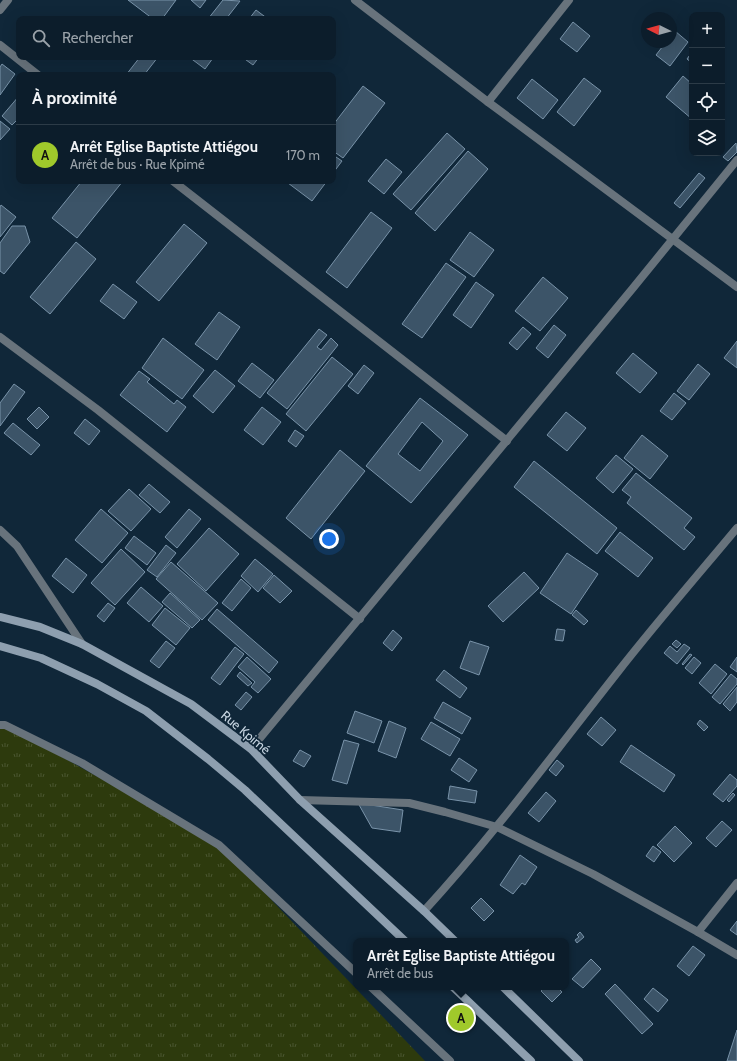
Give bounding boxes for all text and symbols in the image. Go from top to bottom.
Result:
north arrow [641,12,677,48]
map controls [689,12,725,156]
button: + [689,12,725,48]
search box [16,16,336,60]
icon: search [30,27,52,49]
text: Rechercher [62,29,133,47]
button: − [689,48,725,84]
button: locate [689,84,725,120]
text: À proximité [32,88,117,108]
button: layers [689,120,725,156]
text: Arrêt Eglise Baptiste Attiégou [70,138,258,156]
text: A [41,147,49,163]
text: 170 m [286,147,320,163]
text: Arrêt de bus · Rue Kpimé [70,156,205,172]
your location [319,529,339,549]
street label: Rue Kpimé [218,707,274,757]
popup [353,938,569,990]
text: Arrêt Eglise Baptiste Attiégou [367,947,555,965]
text: Arrêt de bus [367,965,433,981]
pin: A [448,1003,474,1033]

